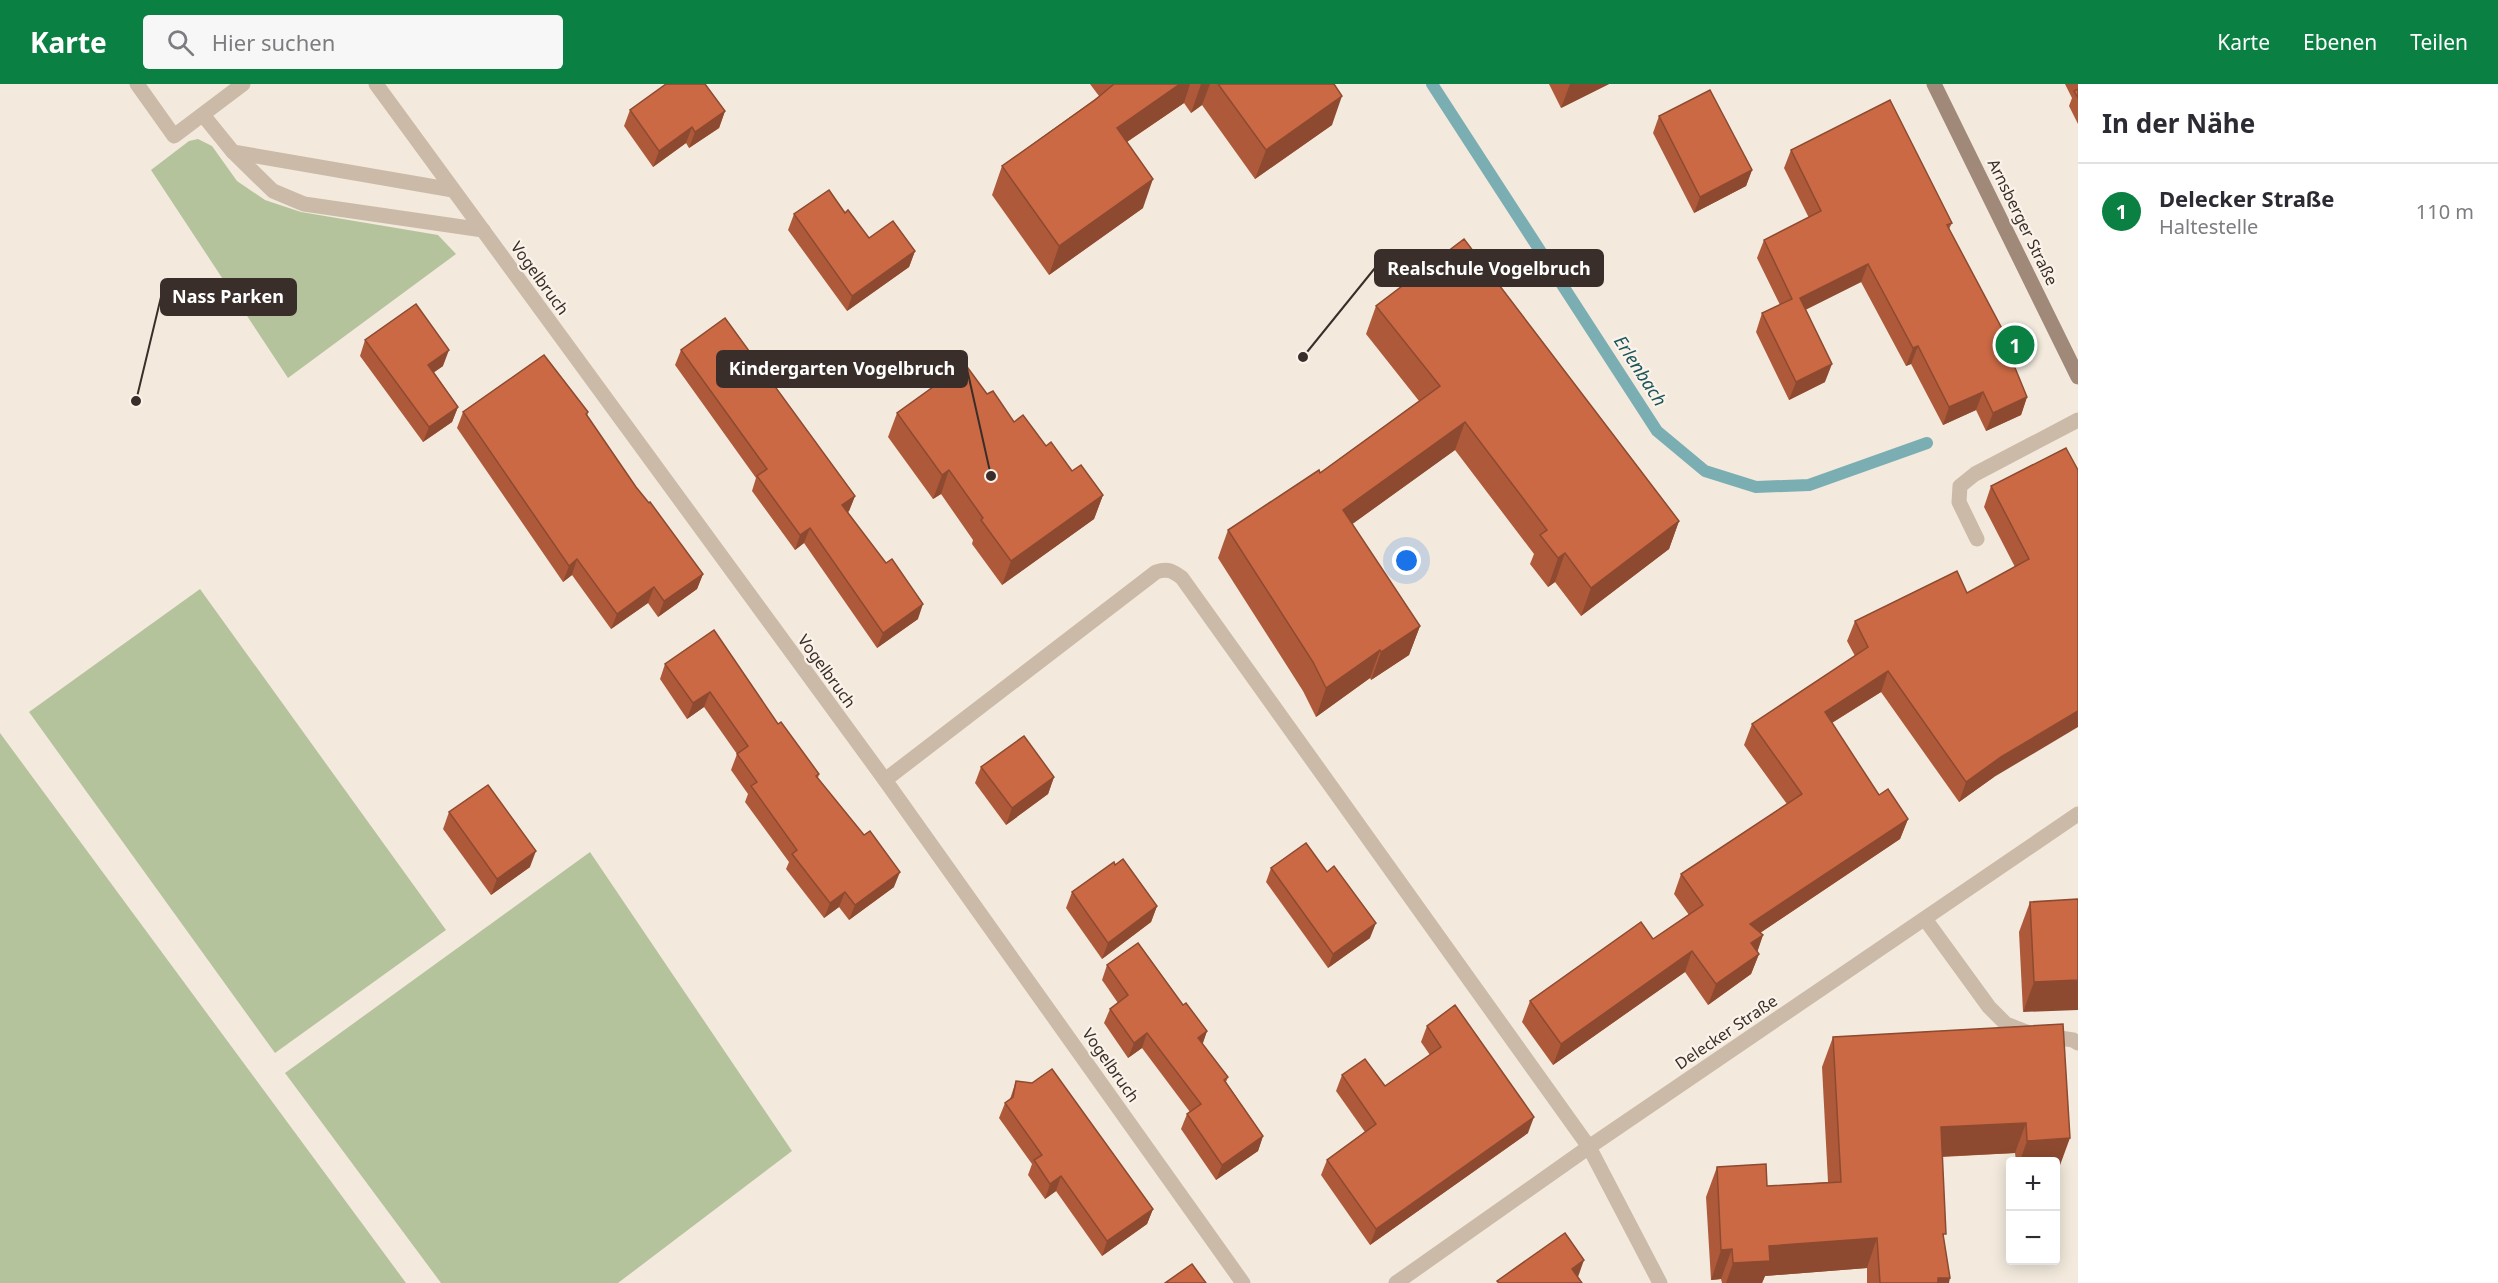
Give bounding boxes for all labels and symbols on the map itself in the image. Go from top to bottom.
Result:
street label: Arnsberger Straße [1983,155,2063,289]
street label: Vogelbruch [506,237,574,319]
callout: Realschule Vogelbruch [1375,250,1603,286]
text: Realschule Vogelbruch [1387,256,1591,280]
callout: Nass Parken [161,279,296,315]
text: Nass Parken [172,284,284,308]
pin: 1 [1996,322,2034,368]
water label: Erlenbach [1609,331,1673,410]
callout: Kindergarten Vogelbruch [717,351,967,387]
text: Kindergarten Vogelbruch [729,356,955,380]
your location [1392,546,1421,575]
street label: Vogelbruch [793,630,861,712]
street label: Delecker Straße [1671,990,1781,1074]
street label: Vogelbruch [1077,1024,1145,1106]

